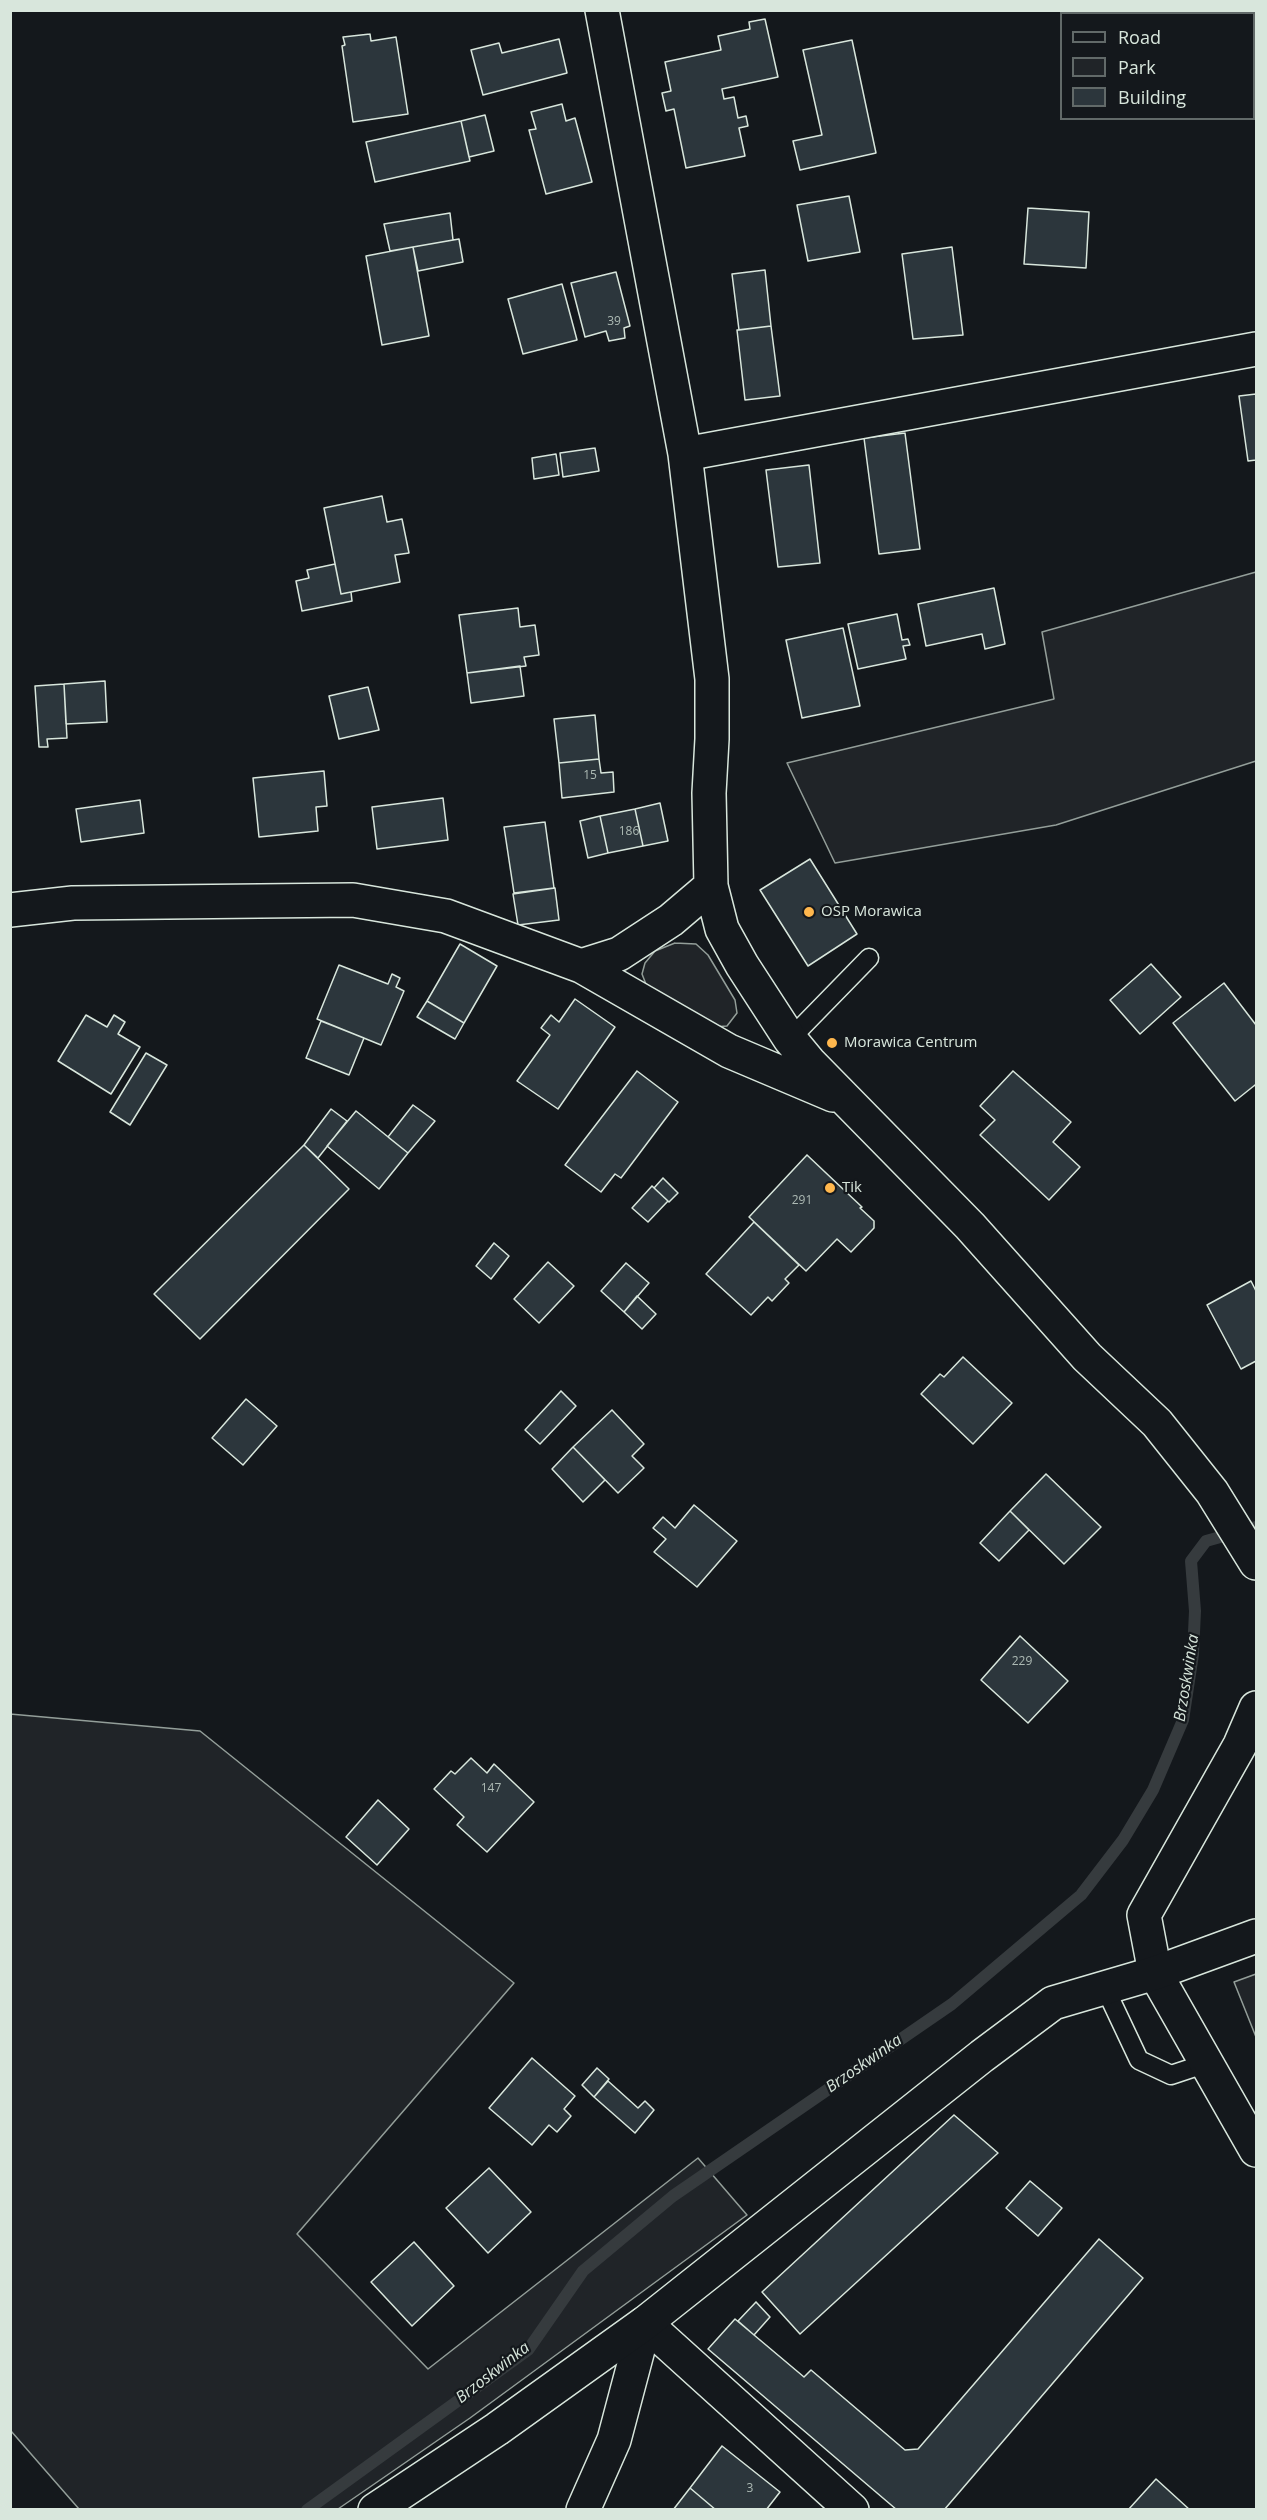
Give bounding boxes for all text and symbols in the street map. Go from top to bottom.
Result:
legend [1060,12,1255,120]
text: Road [1118,25,1161,49]
text: Park [1118,55,1156,79]
text: Building [1118,85,1186,109]
house number: 39 [607,315,621,329]
house number: 15 [583,769,597,783]
house number: 186 [619,825,639,839]
place label: OSP Morawica [821,903,922,921]
marker: OSP Morawica [802,905,816,919]
place label: Morawica Centrum [844,1034,977,1052]
marker: Morawica Centrum [825,1036,839,1050]
place label: Tik [842,1179,862,1197]
marker: Tik [823,1181,837,1195]
house number: 291 [792,1194,812,1208]
water label: Brzoskwinka [1171,1633,1203,1723]
house number: 229 [1012,1655,1032,1669]
house number: 147 [481,1782,501,1796]
water label: Brzoskwinka [822,2031,906,2097]
water label: Brzoskwinka [452,2338,534,2408]
house number: 3 [747,2482,753,2496]

